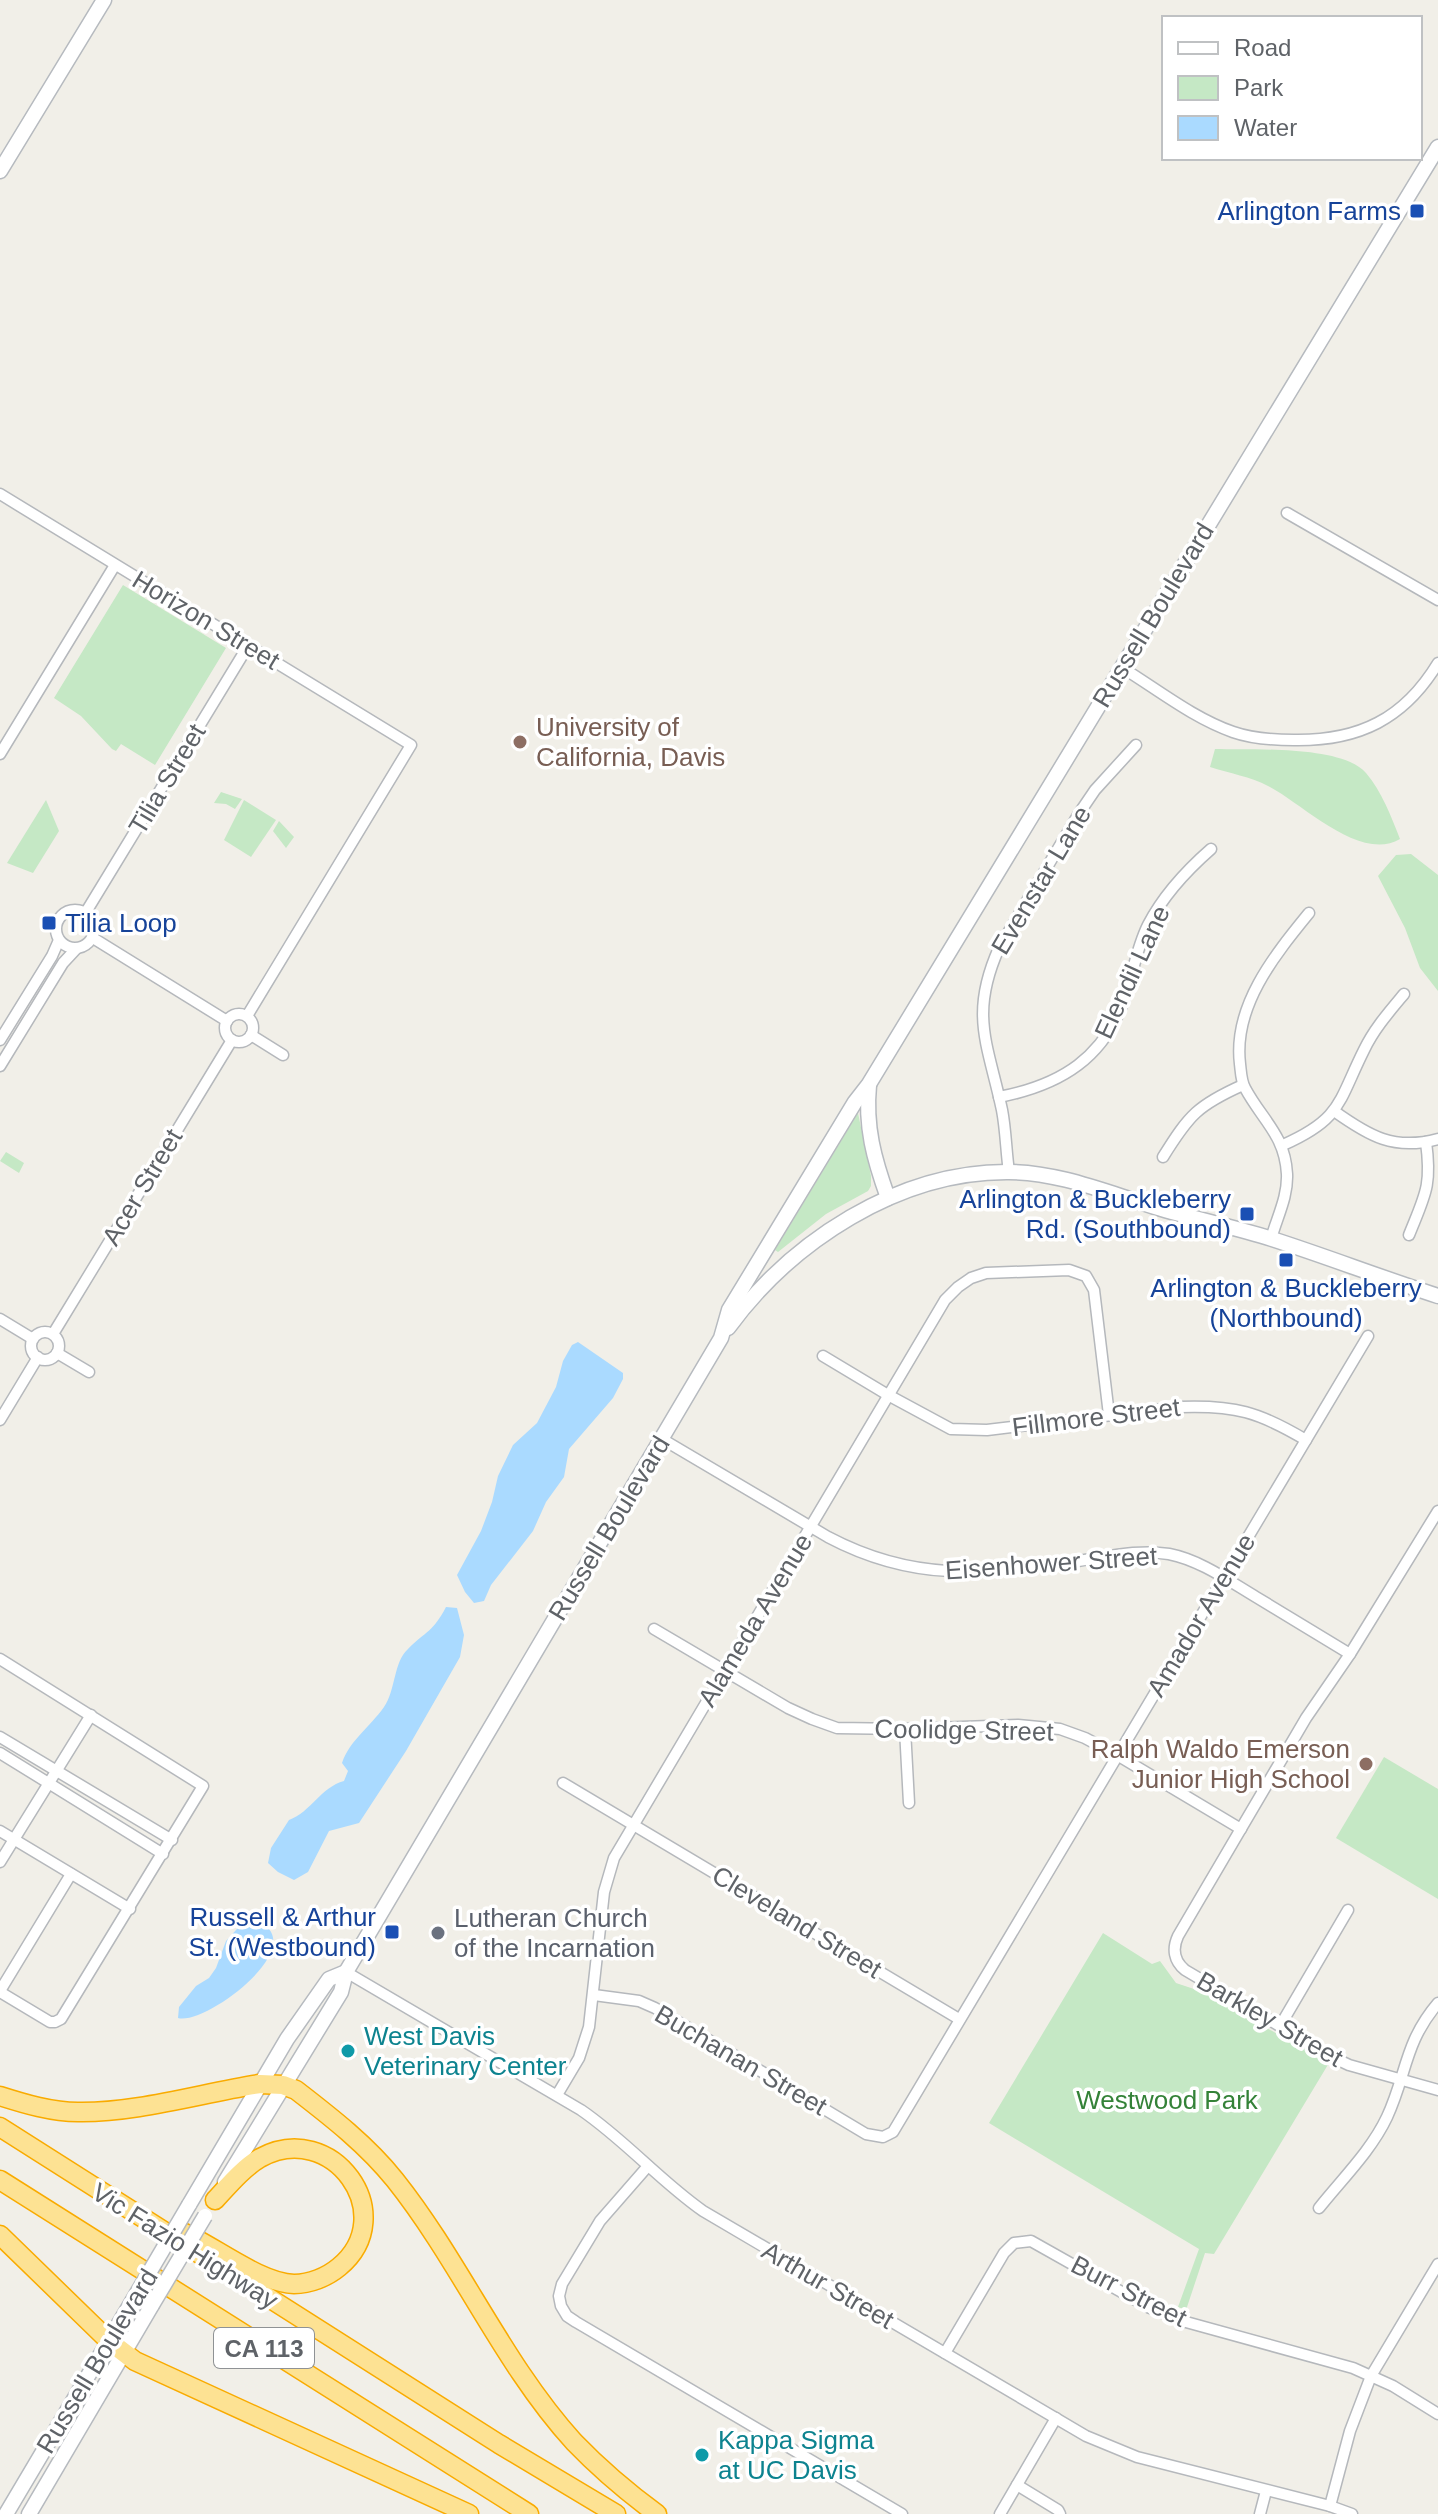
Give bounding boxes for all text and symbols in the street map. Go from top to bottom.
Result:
legend [1162,16,1422,160]
text: Road [1234,34,1291,61]
text: Park [1234,74,1284,101]
text: Water [1234,114,1297,141]
place label: Arlington Farms [1218,196,1401,226]
marker: Arlington Farms [1408,202,1426,220]
street label: Russell Boulevard [1086,517,1220,713]
street label: Horizon Street [127,564,286,676]
place label: University of California, Davis [536,712,725,772]
street label: Tilia Street [122,718,212,840]
marker: University of California, Davis [511,733,529,751]
street label: Evenstar Lane [985,800,1097,960]
street label: Elendil Lane [1088,901,1176,1043]
place label: Tilia Loop [65,908,177,938]
marker: Tilia Loop [40,914,58,932]
street label: Acer Street [96,1123,189,1250]
place label: Arlington & Buckleberry Rd. (Southbound) [959,1184,1231,1244]
marker: Arlington & Buckleberry Rd. (Southbound) [1238,1205,1256,1223]
marker: Arlington & Buckleberry (Northbound) [1277,1251,1295,1269]
place label: Arlington & Buckleberry (Northbound) [1150,1273,1422,1333]
street label: Fillmore Street [1010,1392,1182,1442]
street label: Russell Boulevard [542,1430,676,1626]
street label: Alameda Avenue [692,1528,818,1712]
street label: Amador Avenue [1141,1528,1261,1702]
street label: Eisenhower Street [944,1541,1159,1585]
street label: Coolidge Street [874,1713,1055,1747]
place label: Ralph Waldo Emerson Junior High School [1091,1734,1350,1794]
marker: Ralph Waldo Emerson Junior High School [1357,1755,1375,1773]
street label: Cleveland Street [707,1860,888,1985]
place label: Russell & Arthur St. (Westbound) [189,1902,376,1962]
place label: Lutheran Church of the Incarnation [454,1903,655,1963]
marker: Russell & Arthur St. (Westbound) [383,1923,401,1941]
marker: Lutheran Church of the Incarnation [429,1924,447,1942]
street label: Barkley Street [1192,1965,1349,2073]
street label: Buchanan Street [650,1999,833,2122]
place label: West Davis Veterinary Center [364,2021,567,2081]
marker: West Davis Veterinary Center [339,2042,357,2060]
park label: Westwood Park [1076,2085,1259,2115]
street label: Vic Fazio Highway [87,2177,283,2315]
street label: Arthur Street [757,2235,900,2335]
street label: Burr Street [1066,2249,1193,2333]
street label: Russell Boulevard [30,2263,164,2459]
road number: CA 113 [214,2328,314,2368]
place label: Kappa Sigma at UC Davis [718,2425,875,2485]
marker: Kappa Sigma at UC Davis [693,2446,711,2464]

